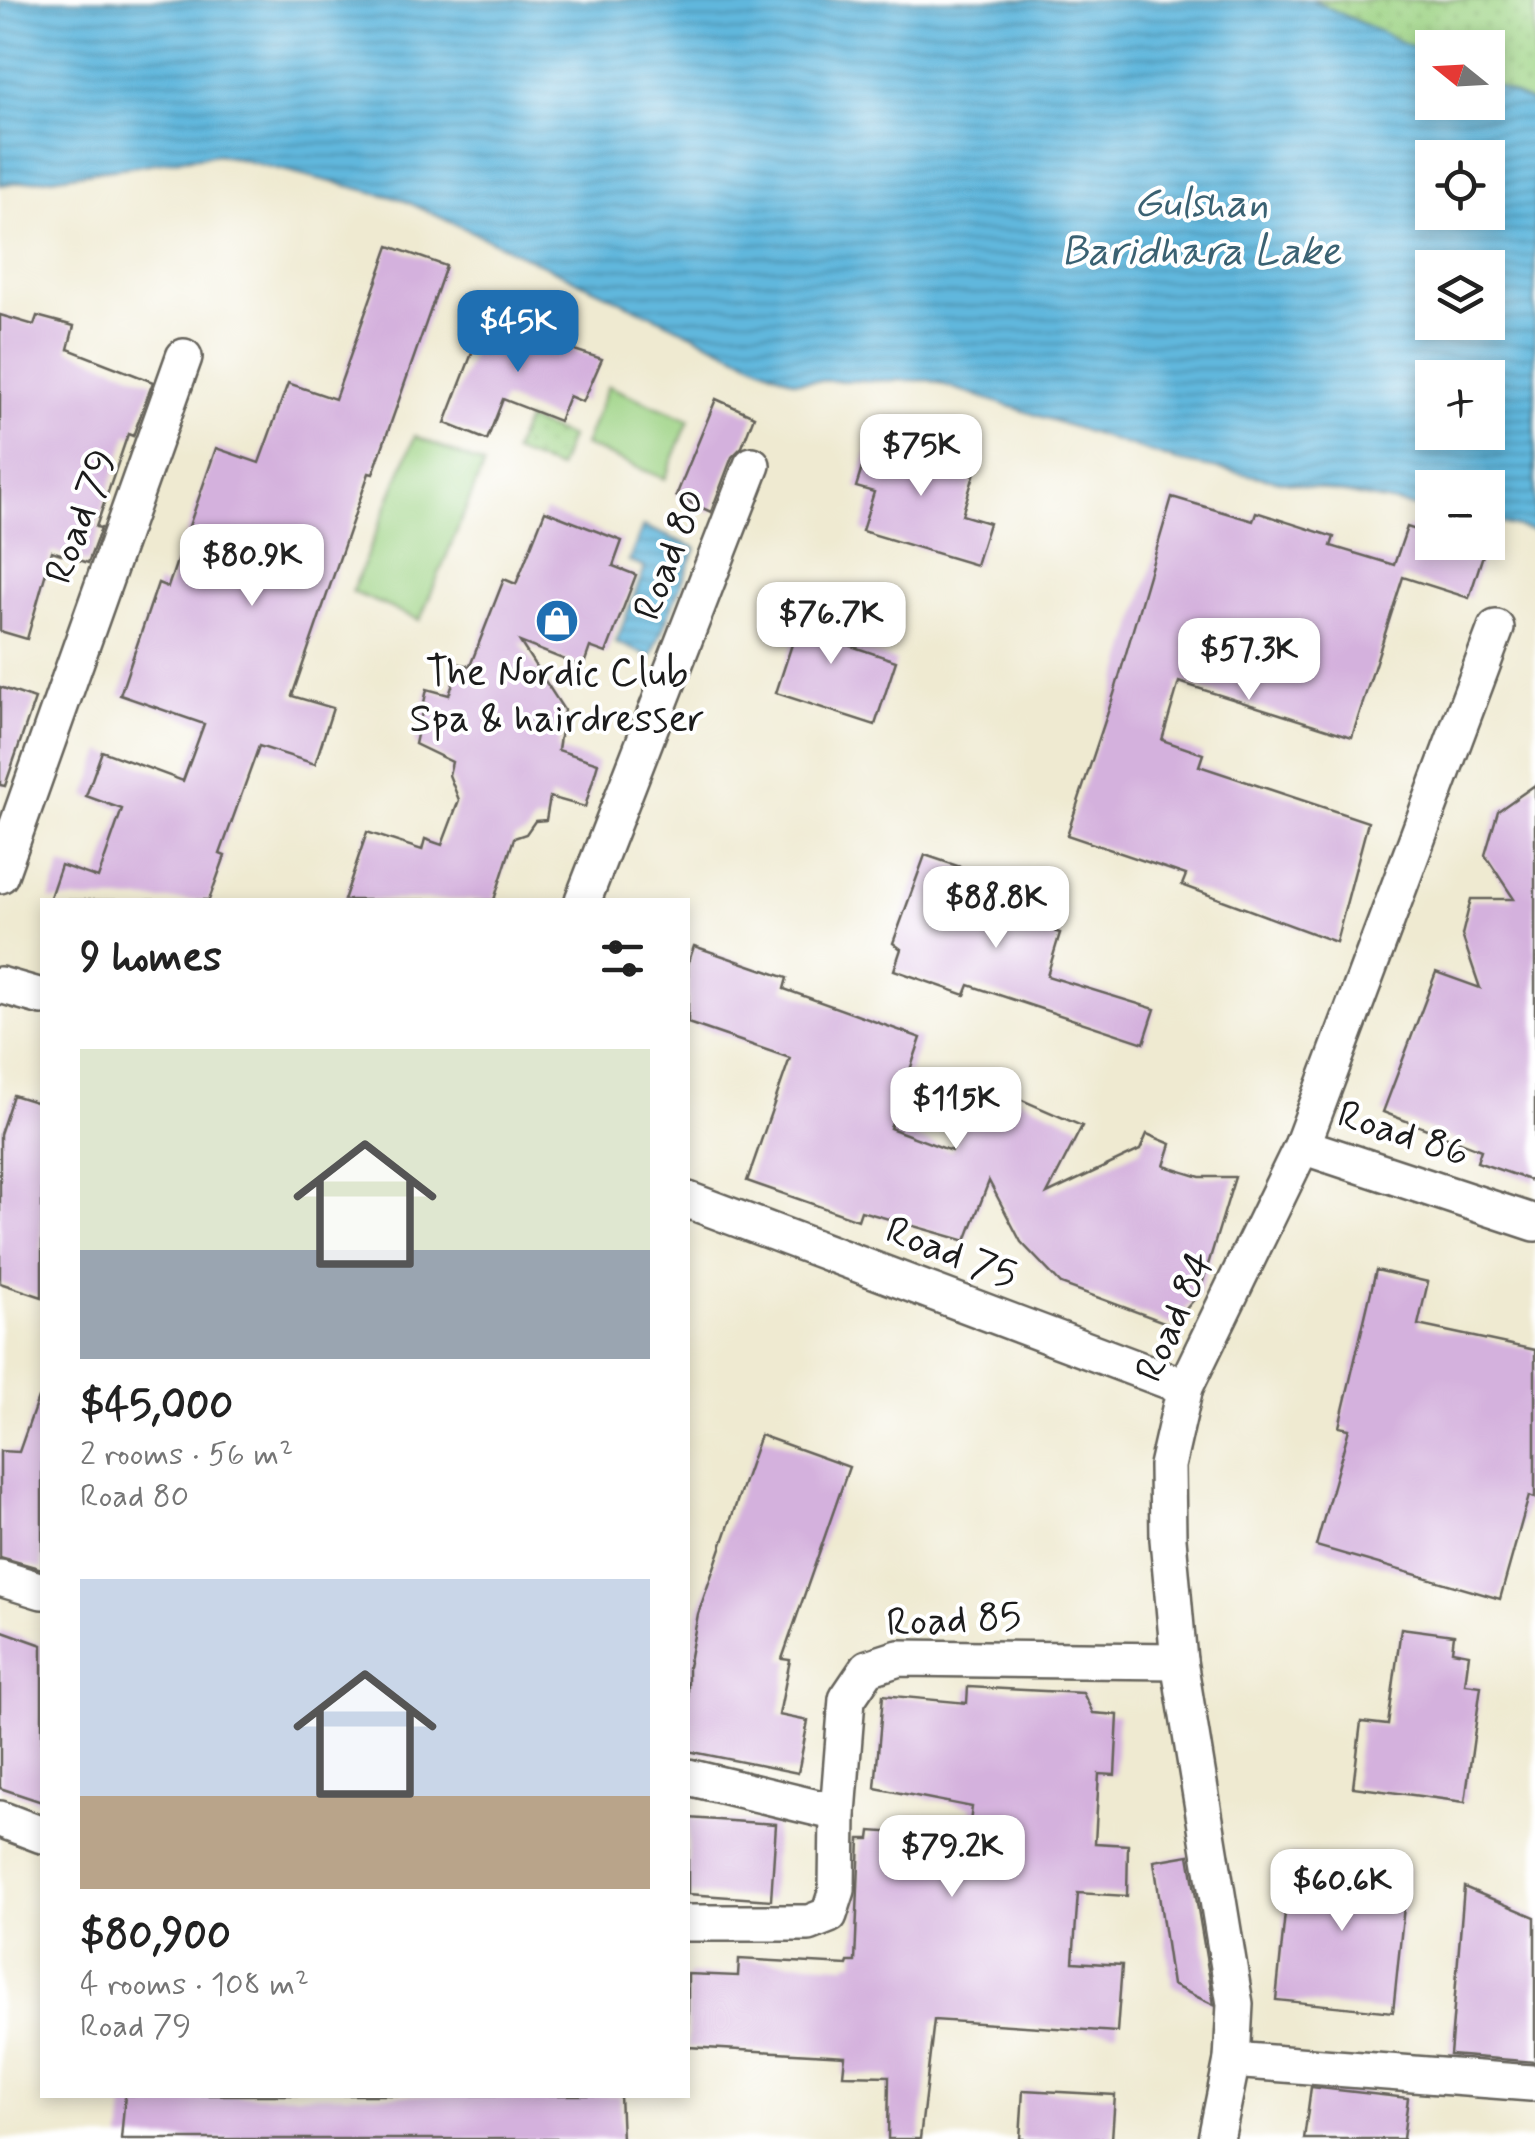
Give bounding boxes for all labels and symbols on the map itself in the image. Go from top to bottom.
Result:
north arrow [1415,30,1505,120]
water label: Gulshan Baridhara Lake [1061,177,1342,280]
pin: $45K [459,290,577,375]
pin: $75K [862,414,980,499]
street label: Road 79 [34,443,130,591]
street label: Road 80 [622,482,720,628]
pin: $80.9K [171,524,333,609]
pin: $76.7K [750,582,912,667]
shop icon: The Nordic Club Spa & hairdresser [534,598,580,644]
pin: $57.3K [1168,618,1330,703]
place label: The Nordic Club Spa & hairdresser [409,648,705,746]
pin: $88.8K [915,866,1077,951]
pin: $115K [886,1067,1026,1152]
street label: Road 86 [1331,1089,1475,1181]
street label: Road 75 [878,1205,1024,1303]
street label: Road 84 [1124,1244,1228,1390]
street label: Road 85 [885,1592,1023,1650]
pin: $79.2K [871,1815,1033,1900]
pin: $60.6K [1261,1849,1423,1934]

